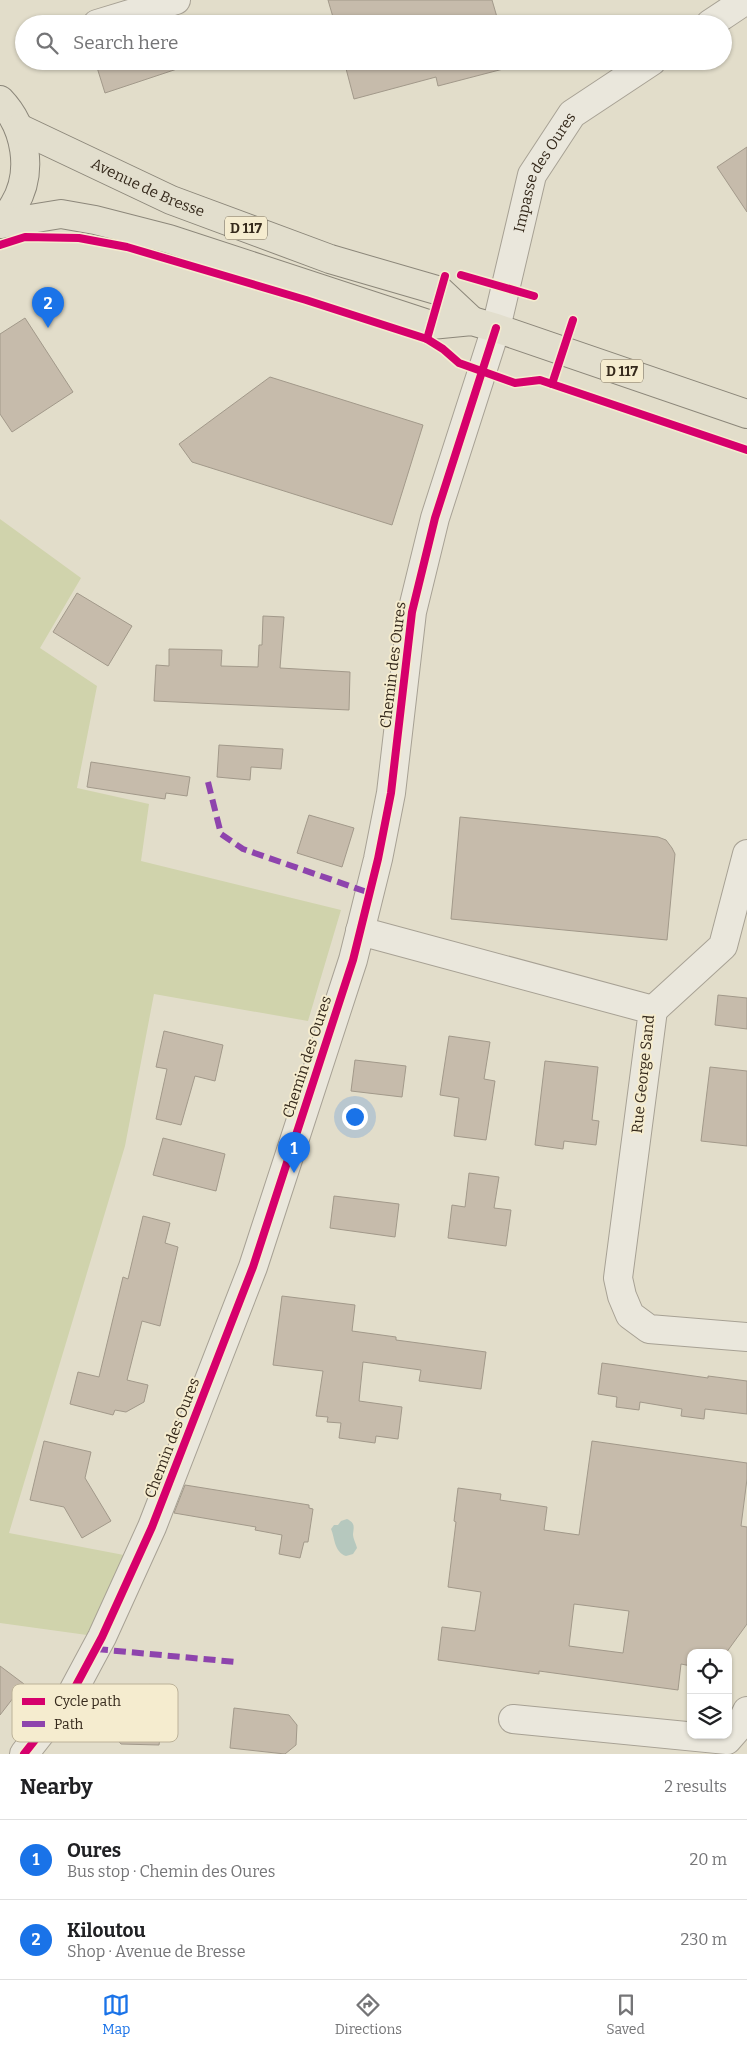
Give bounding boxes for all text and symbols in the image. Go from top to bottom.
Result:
search box [15,15,732,70]
icon: search [33,29,61,57]
text: Search here [73,31,178,54]
street label: Impasse des Oures [510,109,580,234]
street label: Avenue de Bresse [88,154,207,221]
road number: D 117 [225,217,267,240]
pin: 2 [32,287,64,328]
road number: D 117 [601,360,643,382]
street label: Chemin des Oures [376,601,410,729]
street label: Chemin des Oures [279,994,335,1120]
street label: Rue George Sand [628,1014,658,1134]
your location [342,1104,368,1130]
pin: 1 [278,1132,310,1173]
street label: Chemin des Oures [141,1375,203,1501]
map controls [687,1649,732,1739]
button: locate [687,1649,732,1694]
legend [12,1684,178,1742]
text: Cycle path [54,1693,121,1710]
button: layers [687,1694,732,1739]
text: Path [54,1716,84,1733]
text: Nearby [20,1774,93,1800]
text: 2 results [664,1777,727,1796]
text: Oures [67,1839,121,1862]
text: 1 [33,1850,39,1869]
text: 20 m [690,1850,727,1869]
text: Bus stop · Chemin des Oures [67,1862,275,1881]
text: Kiloutou [67,1919,146,1942]
text: 2 [31,1930,41,1949]
text: 230 m [680,1930,727,1949]
text: Shop · Avenue de Bresse [67,1942,245,1961]
tab: Map [102,1991,130,2038]
tab: Directions [335,1991,402,2038]
tab: Saved [606,1991,645,2038]

